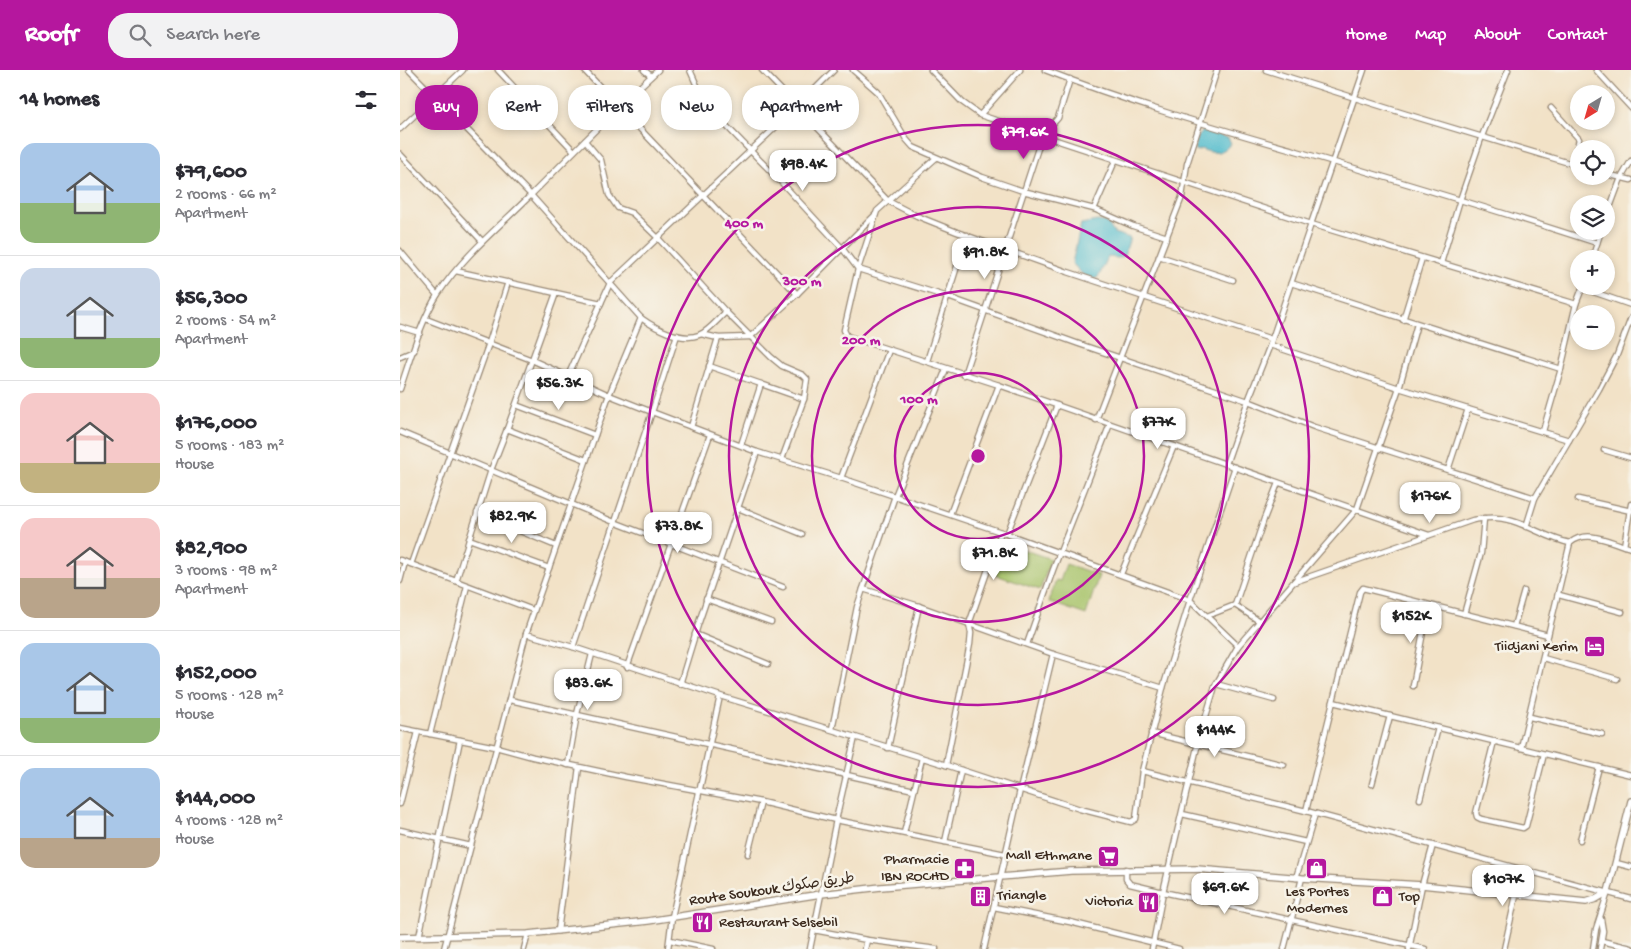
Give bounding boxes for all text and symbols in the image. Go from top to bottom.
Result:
search box [108,13,458,58]
text: Roofr [25,21,78,50]
icon: search [126,21,154,49]
text: Search here [166,24,260,47]
text: Home [1345,25,1387,46]
text: Map [1415,25,1446,46]
text: About [1474,25,1520,46]
text: Contact [1548,25,1606,46]
chip: Buy [415,85,478,130]
chip: Rent [488,85,558,130]
chip: Filters [568,85,651,130]
chip: New [661,85,732,130]
chip: Apartment [742,85,859,130]
north arrow [1570,85,1615,130]
map controls [1570,85,1615,350]
icon: filters [352,86,380,114]
text: 14 homes [20,88,99,113]
pin: $79.6K [983,118,1065,160]
text: $79.6K [1001,124,1047,143]
button: locate [1570,140,1615,185]
pin: $98.4K [762,150,844,192]
text: $98.4K [780,156,826,175]
text: $79,600 [175,161,247,186]
icon: home [60,163,120,223]
text: 2 rooms · 66 m² [175,186,276,205]
button: layers [1570,195,1615,240]
text: Apartment [175,205,247,224]
text: 400 m [724,215,764,233]
pin: $91.8K [944,238,1026,280]
text: $91.8K [963,244,1007,263]
button: + [1570,250,1615,295]
text: 300 m [781,273,822,291]
text: $56,300 [175,287,247,312]
icon: home [60,288,120,348]
button: − [1570,305,1615,350]
text: 2 rooms · 54 m² [175,312,276,331]
text: Apartment [175,331,247,350]
text: 200 m [842,332,881,350]
pin: $56.3K [518,368,600,411]
text: $56.3K [536,375,582,394]
text: 100 m [899,391,938,409]
pin: $77K [1128,408,1188,450]
text: $176,000 [175,412,257,437]
icon: home [60,413,120,473]
text: $77K [1142,414,1174,433]
text: 5 rooms · 183 m² [175,437,284,456]
centre of rings [969,447,987,465]
text: House [175,456,214,475]
pin: $176K [1395,482,1465,524]
text: $176K [1411,488,1449,507]
pin: $82.9K [471,502,553,544]
text: $82.9K [489,508,535,527]
pin: $73.8K [637,512,719,554]
text: $73.8K [655,518,701,537]
text: $82,900 [175,537,247,562]
icon: home [60,538,120,598]
pin: $71.8K [953,538,1035,581]
text: $71.8K [972,545,1016,564]
text: 3 rooms · 98 m² [175,562,277,581]
text: Apartment [175,581,247,600]
pin: $152K [1376,602,1446,644]
text: $152K [1392,608,1430,627]
hotel icon: Tiidjani Kerim [1582,635,1606,659]
place label: Tiidjani Kerim [1494,638,1578,656]
text: $152,000 [175,662,257,687]
icon: home [60,663,120,723]
pin: $83.6K [547,668,629,711]
text: $83.6K [565,675,611,694]
text: 5 rooms · 128 m² [175,687,284,706]
text: House [175,706,214,725]
pin: $144K [1180,716,1250,758]
text: $144K [1196,722,1234,741]
text: $144,000 [175,787,255,812]
icon: home [60,788,120,848]
text: 4 rooms · 128 m² [175,812,283,831]
text: House [175,831,214,850]
supermarket icon: Mall Ethmane [1096,844,1120,868]
place label: Mall Ethmane [1006,847,1092,865]
place label: Pharmacie IBN ROCHD [881,851,949,886]
pharmacy icon: Pharmacie IBN ROCHD [953,857,977,881]
shop icon: Les Portes Modernes [1305,857,1329,881]
pin: $107K [1468,864,1538,907]
street label: Route Soukouk طريق صكوك [688,869,856,911]
text: $107K [1483,871,1523,890]
pin: $69.6K [1184,872,1266,915]
text: $69.6K [1202,879,1248,898]
place label: Les Portes Modernes [1285,883,1349,918]
building icon: Triangle [969,884,993,908]
shop icon: Top [1371,885,1395,909]
place label: Triangle [996,887,1047,905]
place label: Top [1398,888,1421,906]
restaurant icon: Victoria [1137,890,1161,914]
place label: Victoria [1085,893,1134,911]
restaurant icon: Restaurant Selsebil [691,911,715,935]
place label: Restaurant Selsebil [719,914,838,932]

